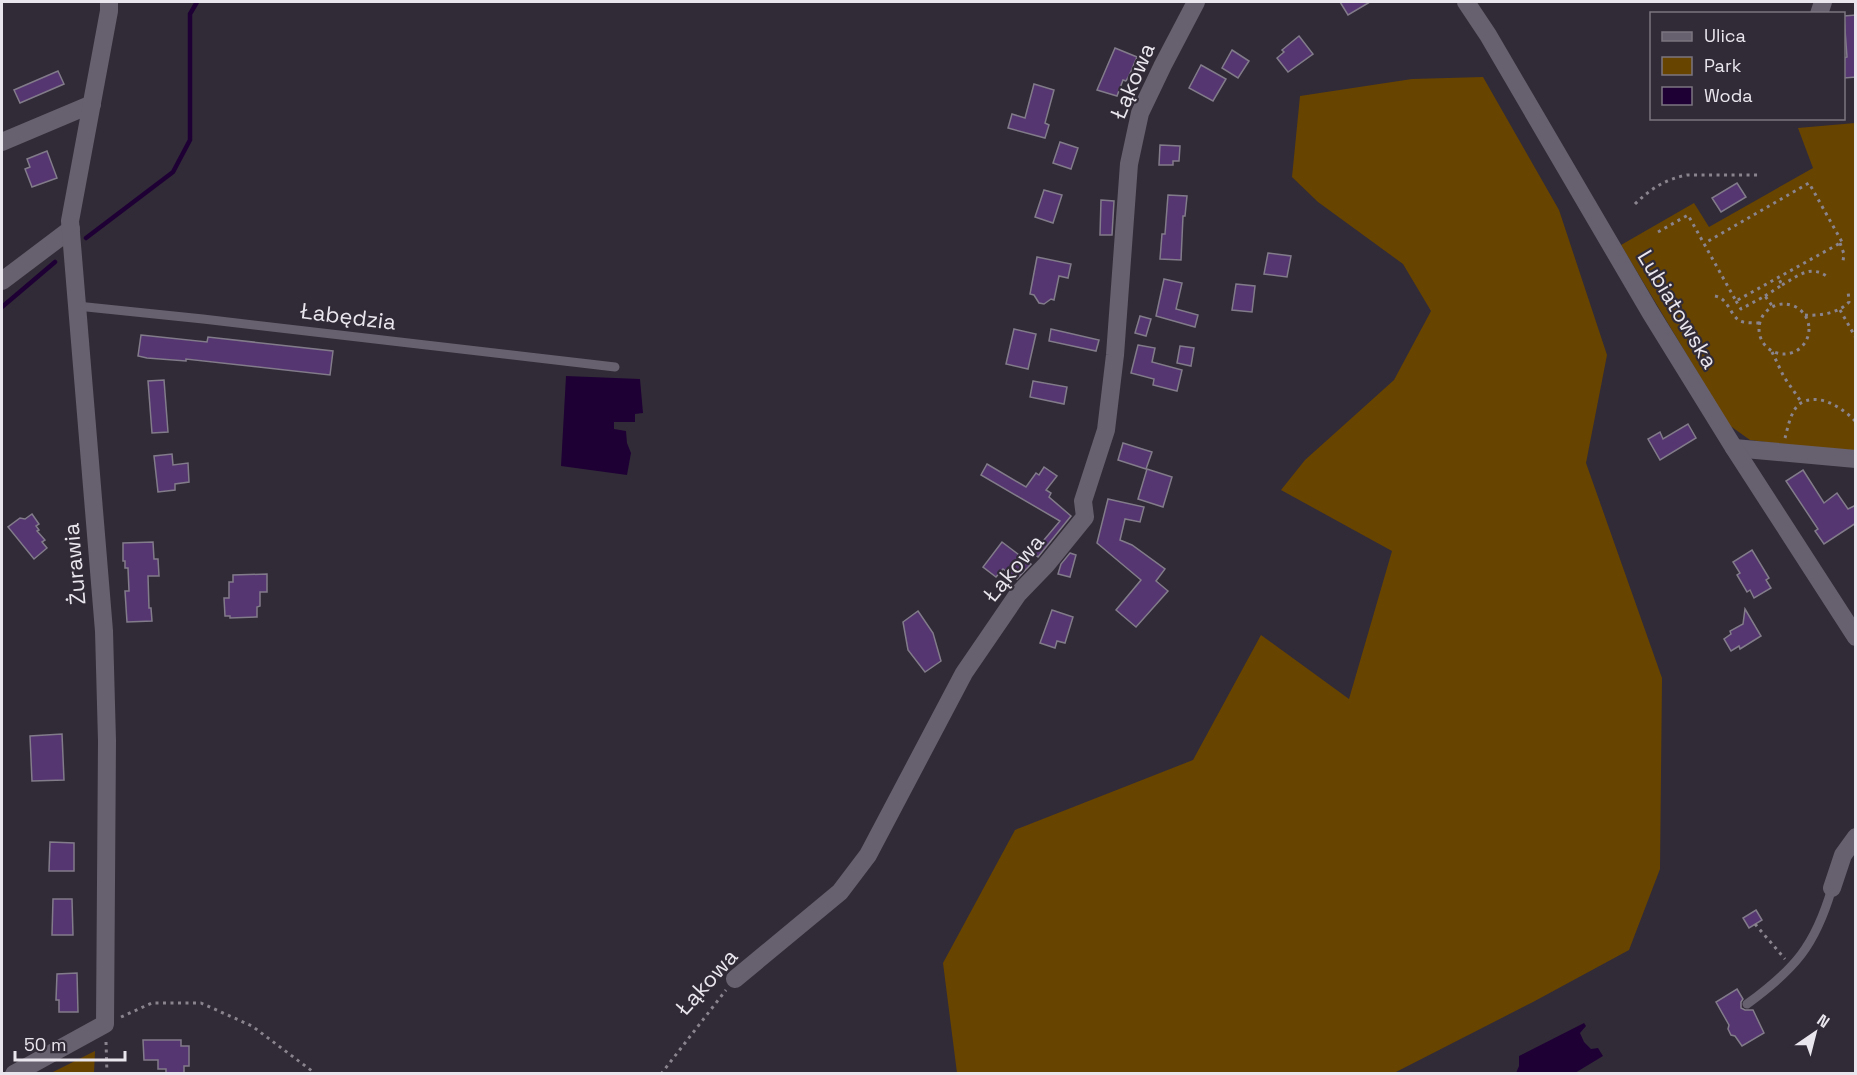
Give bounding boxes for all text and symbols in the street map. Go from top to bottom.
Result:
legend [1650,12,1845,120]
text: Ulica [1704,24,1746,47]
street label: Łąkowa [1103,38,1161,124]
text: Park [1704,54,1742,77]
text: Woda [1704,84,1753,107]
street label: Lubiatowska [1632,245,1725,374]
street label: Łabędzia [298,296,398,336]
street label: Żurawia [56,522,92,606]
street label: Łąkowa [976,528,1050,608]
street label: Łąkowa [669,942,744,1021]
north arrow [1785,1003,1845,1063]
text: N [1813,1009,1834,1033]
scale bar [15,1024,124,1062]
text: 50 m [24,1033,66,1056]

